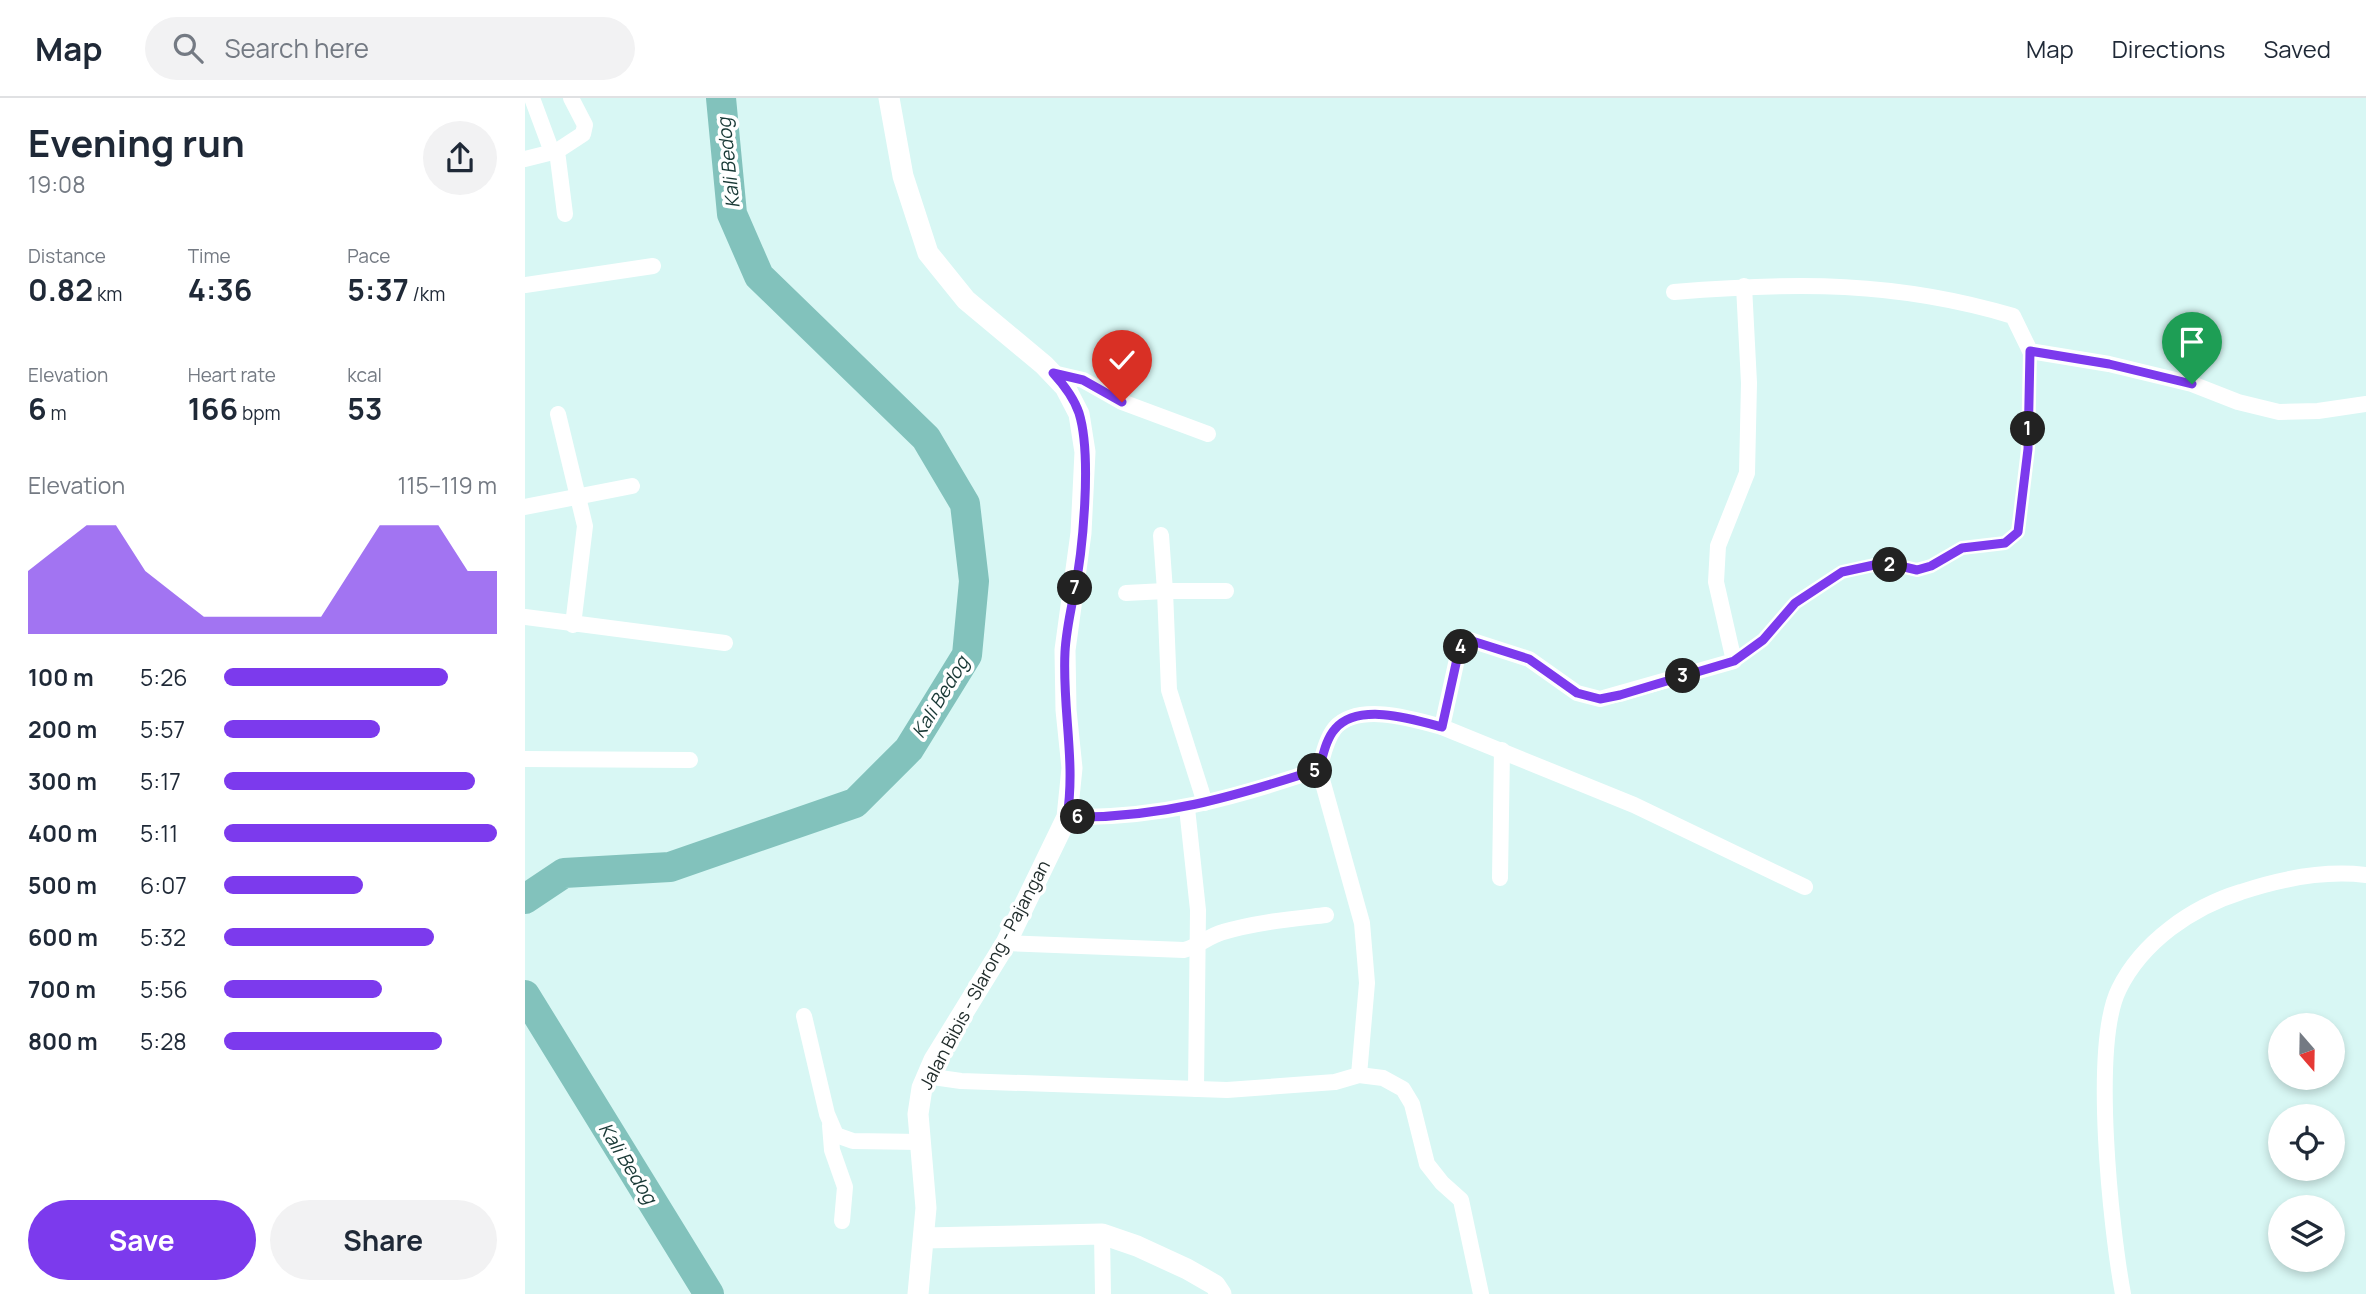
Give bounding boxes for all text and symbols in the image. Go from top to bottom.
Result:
search box [145,17,635,80]
text: Map [35,26,103,71]
icon: search [169,29,207,67]
text: Search here [225,30,369,66]
text: Map [2026,32,2074,65]
text: Directions [2112,32,2225,65]
text: Saved [2263,32,2331,65]
water label: Kali Bedog [710,115,746,210]
text: Evening run [28,116,245,168]
button: share [423,121,497,195]
text: 19:08 [28,168,86,200]
text: Distance [28,243,106,269]
text: Time [188,243,231,269]
text: Pace [347,243,390,269]
text: 0.82 [28,269,93,310]
text: 4:36 [188,269,252,310]
text: 5:37 [347,269,409,310]
text: km [93,281,122,307]
text: /km [409,281,445,307]
pin [2162,312,2222,384]
icon: arrive [2173,323,2211,361]
pin [1092,330,1152,402]
icon: check [1103,341,1141,379]
text: Elevation [28,362,108,388]
text: Heart rate [188,362,276,388]
text: kcal [347,362,382,388]
text: 6 [28,388,47,429]
text: 166 [188,388,238,429]
text: 53 [347,388,382,429]
text: m [47,400,67,426]
text: bpm [238,400,281,426]
pin: 1 [2011,412,2045,446]
text: 1 [2023,415,2032,441]
text: Elevation [28,469,125,501]
text: 115–119 m [398,469,497,501]
pin: 2 [1873,547,1907,582]
text: 2 [1884,551,1895,577]
pin: 7 [1057,570,1093,606]
text: 7 [1069,574,1080,600]
pin: 4 [1443,630,1479,664]
text: 4 [1455,633,1466,659]
water label: Kali Bedog [905,650,975,743]
pin: 3 [1665,658,1701,694]
text: 100 m [28,661,94,693]
text: 5:26 [140,661,188,693]
text: 3 [1677,662,1688,688]
text: 200 m [28,713,97,745]
text: 5:57 [140,713,185,745]
pin: 5 [1297,754,1333,788]
text: 5 [1309,757,1320,783]
text: 300 m [28,765,97,797]
text: 5:17 [140,765,181,797]
pin: 6 [1061,800,1095,834]
text: 6 [1072,803,1083,829]
text: 400 m [28,817,98,849]
text: 5:11 [140,817,178,849]
street label: Jalan Bibis - Slarong - Pajangan [913,856,1055,1093]
text: 500 m [28,869,97,901]
text: 6:07 [140,869,187,901]
text: 600 m [28,921,98,953]
text: 5:32 [140,921,186,953]
text: 700 m [28,973,96,1005]
text: 5:56 [140,973,188,1005]
north arrow [2268,1013,2345,1090]
map controls [2268,1013,2345,1272]
text: 800 m [28,1025,98,1057]
text: 5:28 [140,1025,187,1057]
button: locate [2268,1104,2345,1181]
water label: Kali Bedog [593,1118,664,1210]
button: layers [2268,1195,2345,1272]
button: Save [28,1200,256,1280]
button: Share [270,1200,497,1280]

